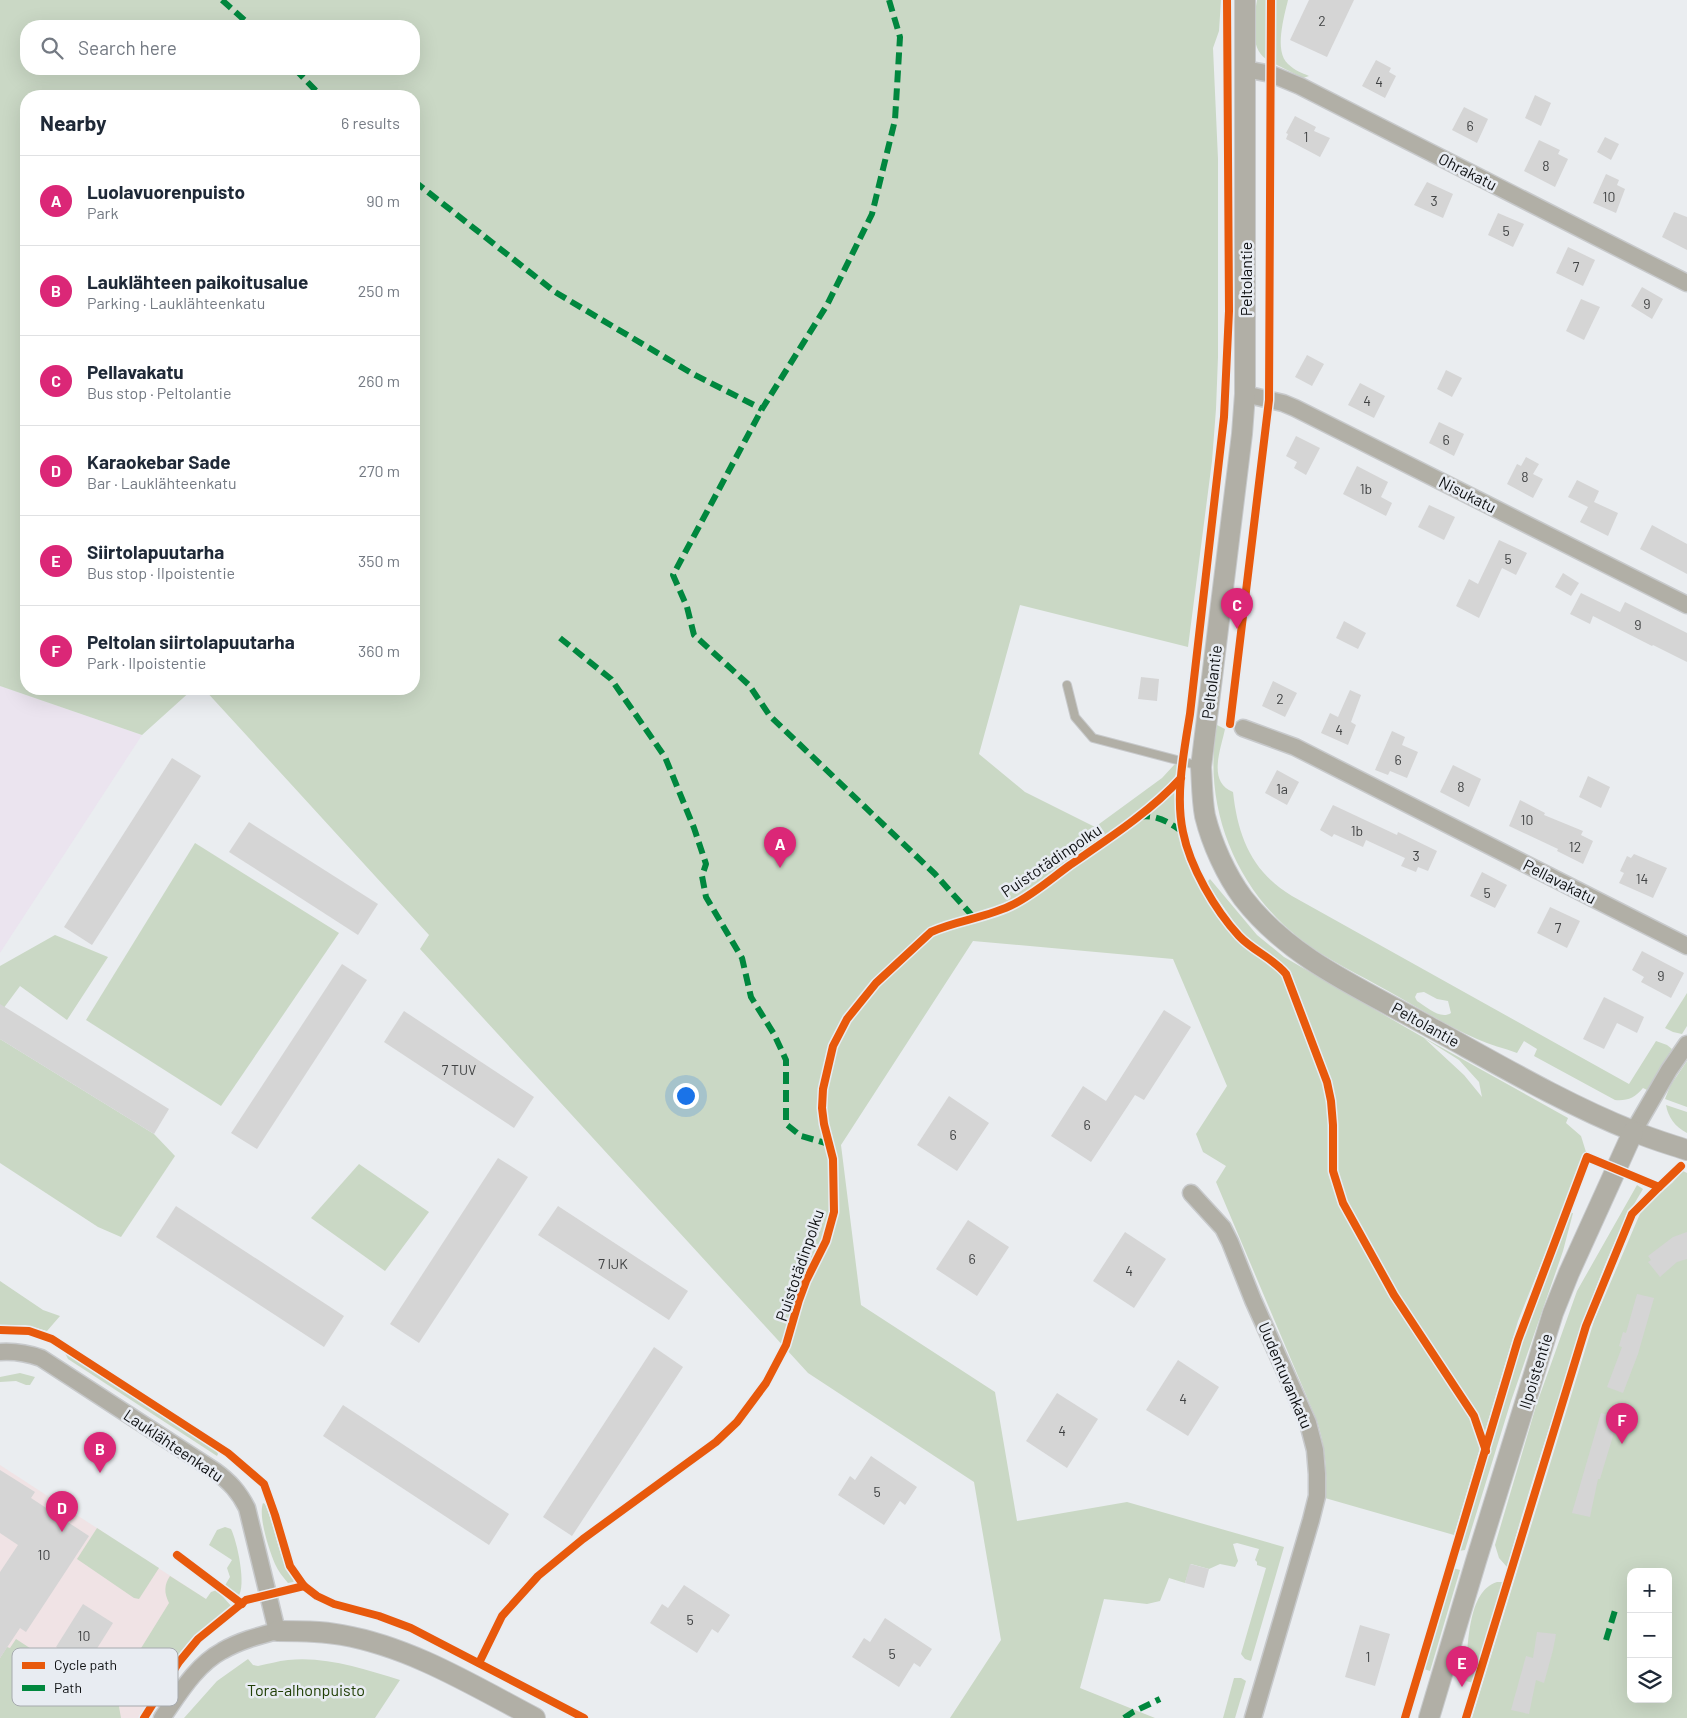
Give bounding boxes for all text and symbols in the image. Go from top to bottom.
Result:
house number: 2 [1318,12,1326,29]
search box [20,20,420,75]
icon: search [38,34,66,62]
text: Search here [78,36,177,59]
house number: 4 [1375,73,1383,90]
text: Nearby [40,110,106,135]
text: 6 results [341,113,400,132]
house number: 6 [1466,117,1474,134]
house number: 1 [1304,128,1308,145]
street label: Ohrakatu [1436,148,1500,194]
house number: 8 [1542,157,1550,174]
text: Luolavuorenpuisto [87,180,245,203]
house number: 10 [1603,188,1615,205]
text: A [51,191,61,210]
text: 90 m [366,191,400,210]
house number: 3 [1430,192,1438,209]
text: Park [87,203,118,222]
house number: 5 [1502,222,1510,239]
street label: Peltolantie [1236,242,1255,316]
house number: 7 [1573,258,1580,275]
text: Lauklähteen paikoitusalue [87,270,308,293]
text: B [51,281,61,300]
text: 250 m [358,281,400,300]
text: Parking · Lauklähteenkatu [87,293,265,312]
house number: 9 [1643,295,1651,312]
text: Pellavakatu [87,360,184,383]
text: C [51,371,61,390]
text: 260 m [358,371,400,390]
text: Bus stop · Peltolantie [87,383,231,402]
house number: 4 [1363,392,1371,409]
house number: 6 [1442,431,1450,448]
text: Karaokebar Sade [87,450,231,473]
text: D [51,461,61,480]
text: 270 m [358,461,400,480]
house number: 8 [1521,468,1529,485]
street label: Nisukatu [1436,472,1500,516]
text: Bar · Lauklähteenkatu [87,473,237,492]
house number: 1b [1360,480,1372,497]
text: Siirtolapuutarha [87,540,224,563]
house number: 5 [1504,550,1512,567]
text: E [51,551,61,570]
text: 350 m [358,551,400,570]
text: Bus stop · Ilpoistentie [87,563,235,582]
pin: C [1221,588,1253,629]
house number: 9 [1634,616,1642,633]
text: Peltolan siirtolapuutarha [87,630,295,653]
text: F [52,641,60,660]
text: 360 m [358,641,400,660]
street label: Peltolantie [1197,644,1225,720]
text: Park · Ilpoistentie [87,653,206,672]
house number: 2 [1276,690,1284,707]
house number: 4 [1335,721,1343,738]
house number: 6 [1394,751,1402,768]
house number: 8 [1457,778,1465,795]
house number: 1a [1276,780,1288,797]
house number: 10 [1521,811,1533,828]
street label: Puistotädinpolku [997,819,1105,901]
house number: 1b [1351,822,1363,839]
pin: A [764,827,796,868]
house number: 12 [1569,838,1581,855]
house number: 3 [1412,847,1420,864]
street label: Pellavakatu [1520,855,1600,907]
house number: 14 [1636,870,1648,887]
house number: 5 [1483,884,1491,901]
house number: 7 [1555,919,1562,936]
house number: 9 [1657,967,1665,984]
street label: Peltolantie [1389,998,1463,1050]
house number: 7 TUV [442,1061,476,1078]
your location [673,1083,699,1109]
house number: 6 [1083,1116,1091,1133]
house number: 6 [949,1126,957,1143]
street label: Puistotädinpolku [771,1207,827,1323]
house number: 6 [968,1250,976,1267]
house number: 7 IJK [598,1255,628,1272]
house number: 4 [1125,1262,1133,1279]
street label: Uudentuvankatu [1255,1319,1317,1431]
street label: Ilpoistentie [1514,1331,1556,1411]
house number: 4 [1179,1390,1187,1407]
pin: F [1606,1403,1638,1444]
street label: Lauklähteenkatu [121,1405,227,1485]
house number: 4 [1058,1422,1066,1439]
pin: B [84,1432,116,1473]
house number: 5 [873,1483,881,1500]
pin: D [46,1491,78,1532]
house number: 10 [38,1546,50,1563]
map controls [1627,1568,1672,1703]
button: + [1627,1568,1672,1613]
house number: 5 [686,1611,694,1628]
button: − [1627,1613,1672,1658]
house number: 10 [78,1627,90,1644]
house number: 5 [888,1645,896,1662]
pin: E [1446,1646,1478,1687]
legend [12,1648,178,1706]
house number: 1 [1366,1648,1370,1665]
text: Cycle path [54,1656,117,1673]
button: layers [1627,1658,1672,1703]
text: Path [54,1679,82,1696]
park label: Tora-alhonpuisto [247,1680,365,1699]

